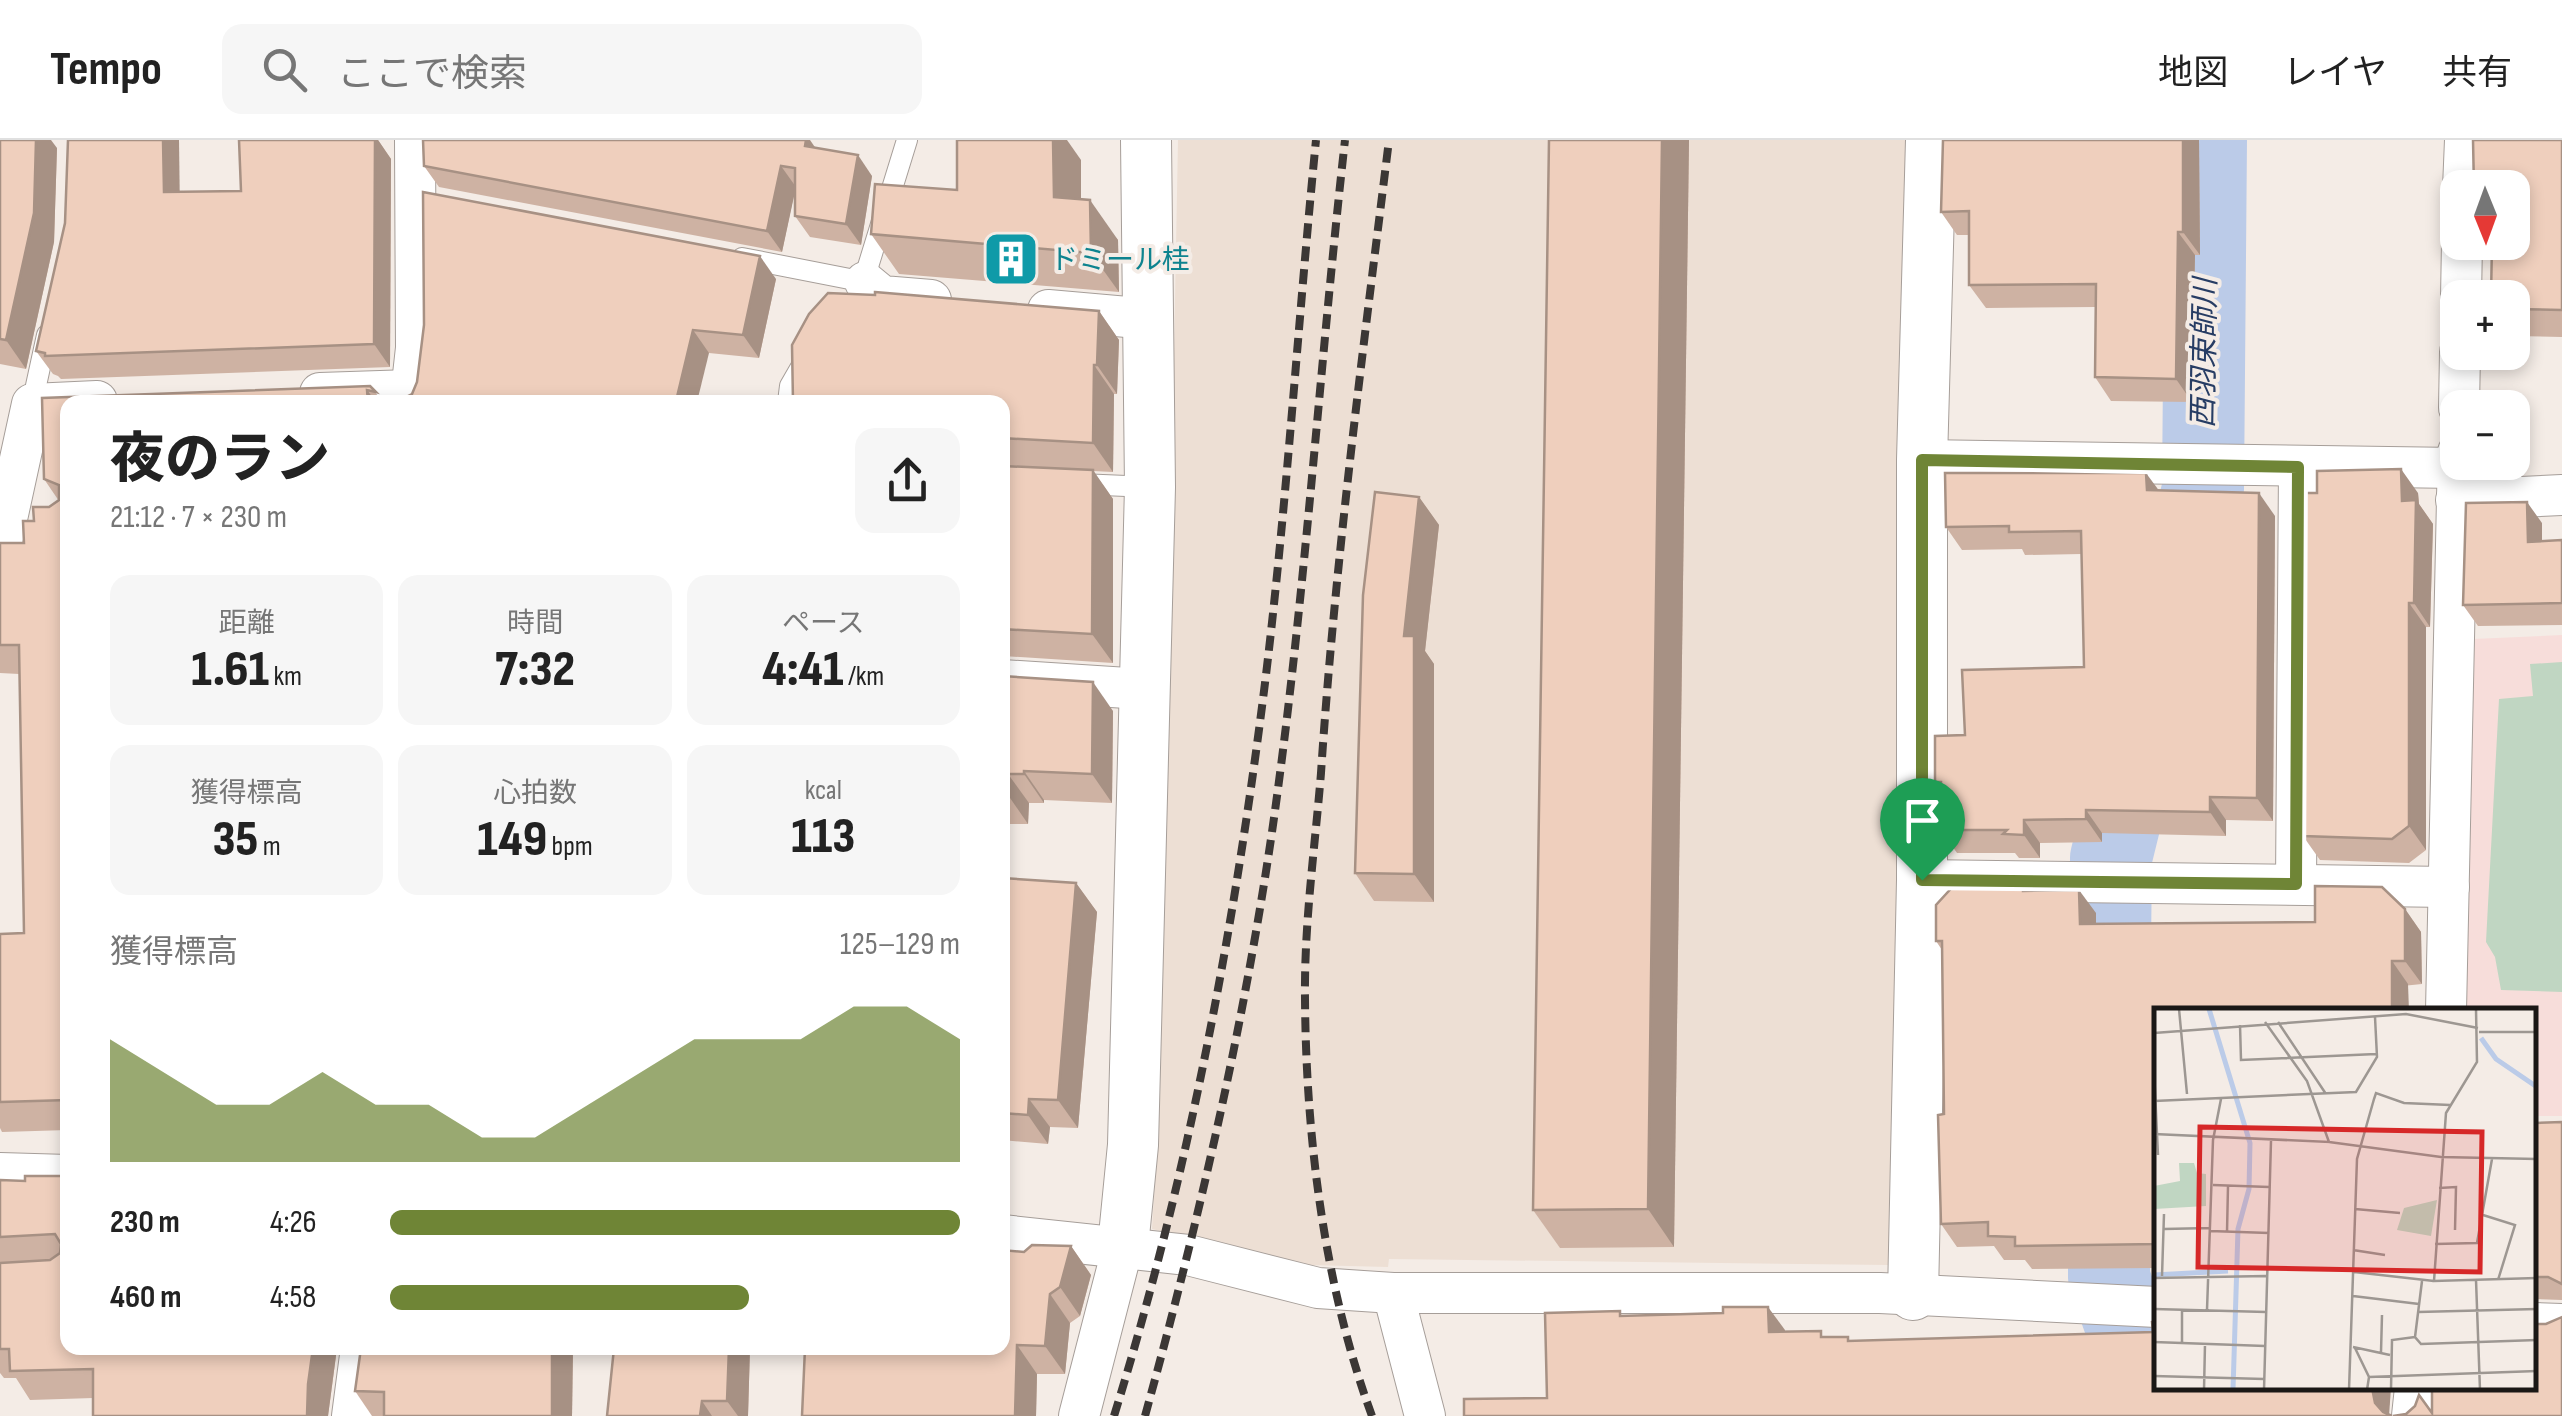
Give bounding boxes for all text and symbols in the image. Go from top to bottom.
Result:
search box [222,24,922,114]
text: Tempo [50,41,162,98]
icon: search [257,42,312,97]
text: ここで検索 [337,52,527,97]
text: 地図 [2158,52,2228,95]
text: レイヤ [2283,52,2387,95]
text: 共有 [2442,52,2512,95]
north arrow [2440,170,2530,260]
map controls [2440,170,2530,480]
building icon: ドミール桂 [981,229,1041,289]
place label: ドミール桂 [1050,244,1190,277]
water label: 西羽束師川 [2186,275,2224,428]
button: + [2440,280,2530,370]
button: − [2440,390,2530,480]
text: 夜のラン [110,427,330,494]
button: share [855,428,960,533]
text: 21:12 · 7 × 230 m [110,498,287,537]
text: 距離 [219,607,275,640]
text: 時間 [507,607,563,640]
text: ペース [782,607,865,640]
text: 1.61 [191,640,269,700]
text: 7:32 [495,640,575,700]
text: 4:41 [762,640,843,700]
text: km [269,660,302,693]
text: /km [843,660,884,693]
text: kcal [805,774,842,807]
text: 獲得標高 [191,777,303,810]
text: 心拍数 [493,777,577,810]
pin [1880,778,1965,881]
icon: arrive [1895,793,1950,848]
text: 113 [791,807,855,867]
text: 35 [213,810,258,870]
text: 149 [477,810,547,870]
text: m [258,830,281,863]
text: bpm [547,830,593,863]
text: 125–129 m [840,925,960,964]
text: 獲得標高 [110,933,238,972]
inset map [2154,1008,2537,1391]
text: 230 m [110,1203,180,1242]
text: 4:26 [270,1203,317,1242]
text: 460 m [110,1278,181,1317]
text: 4:58 [270,1278,316,1317]

